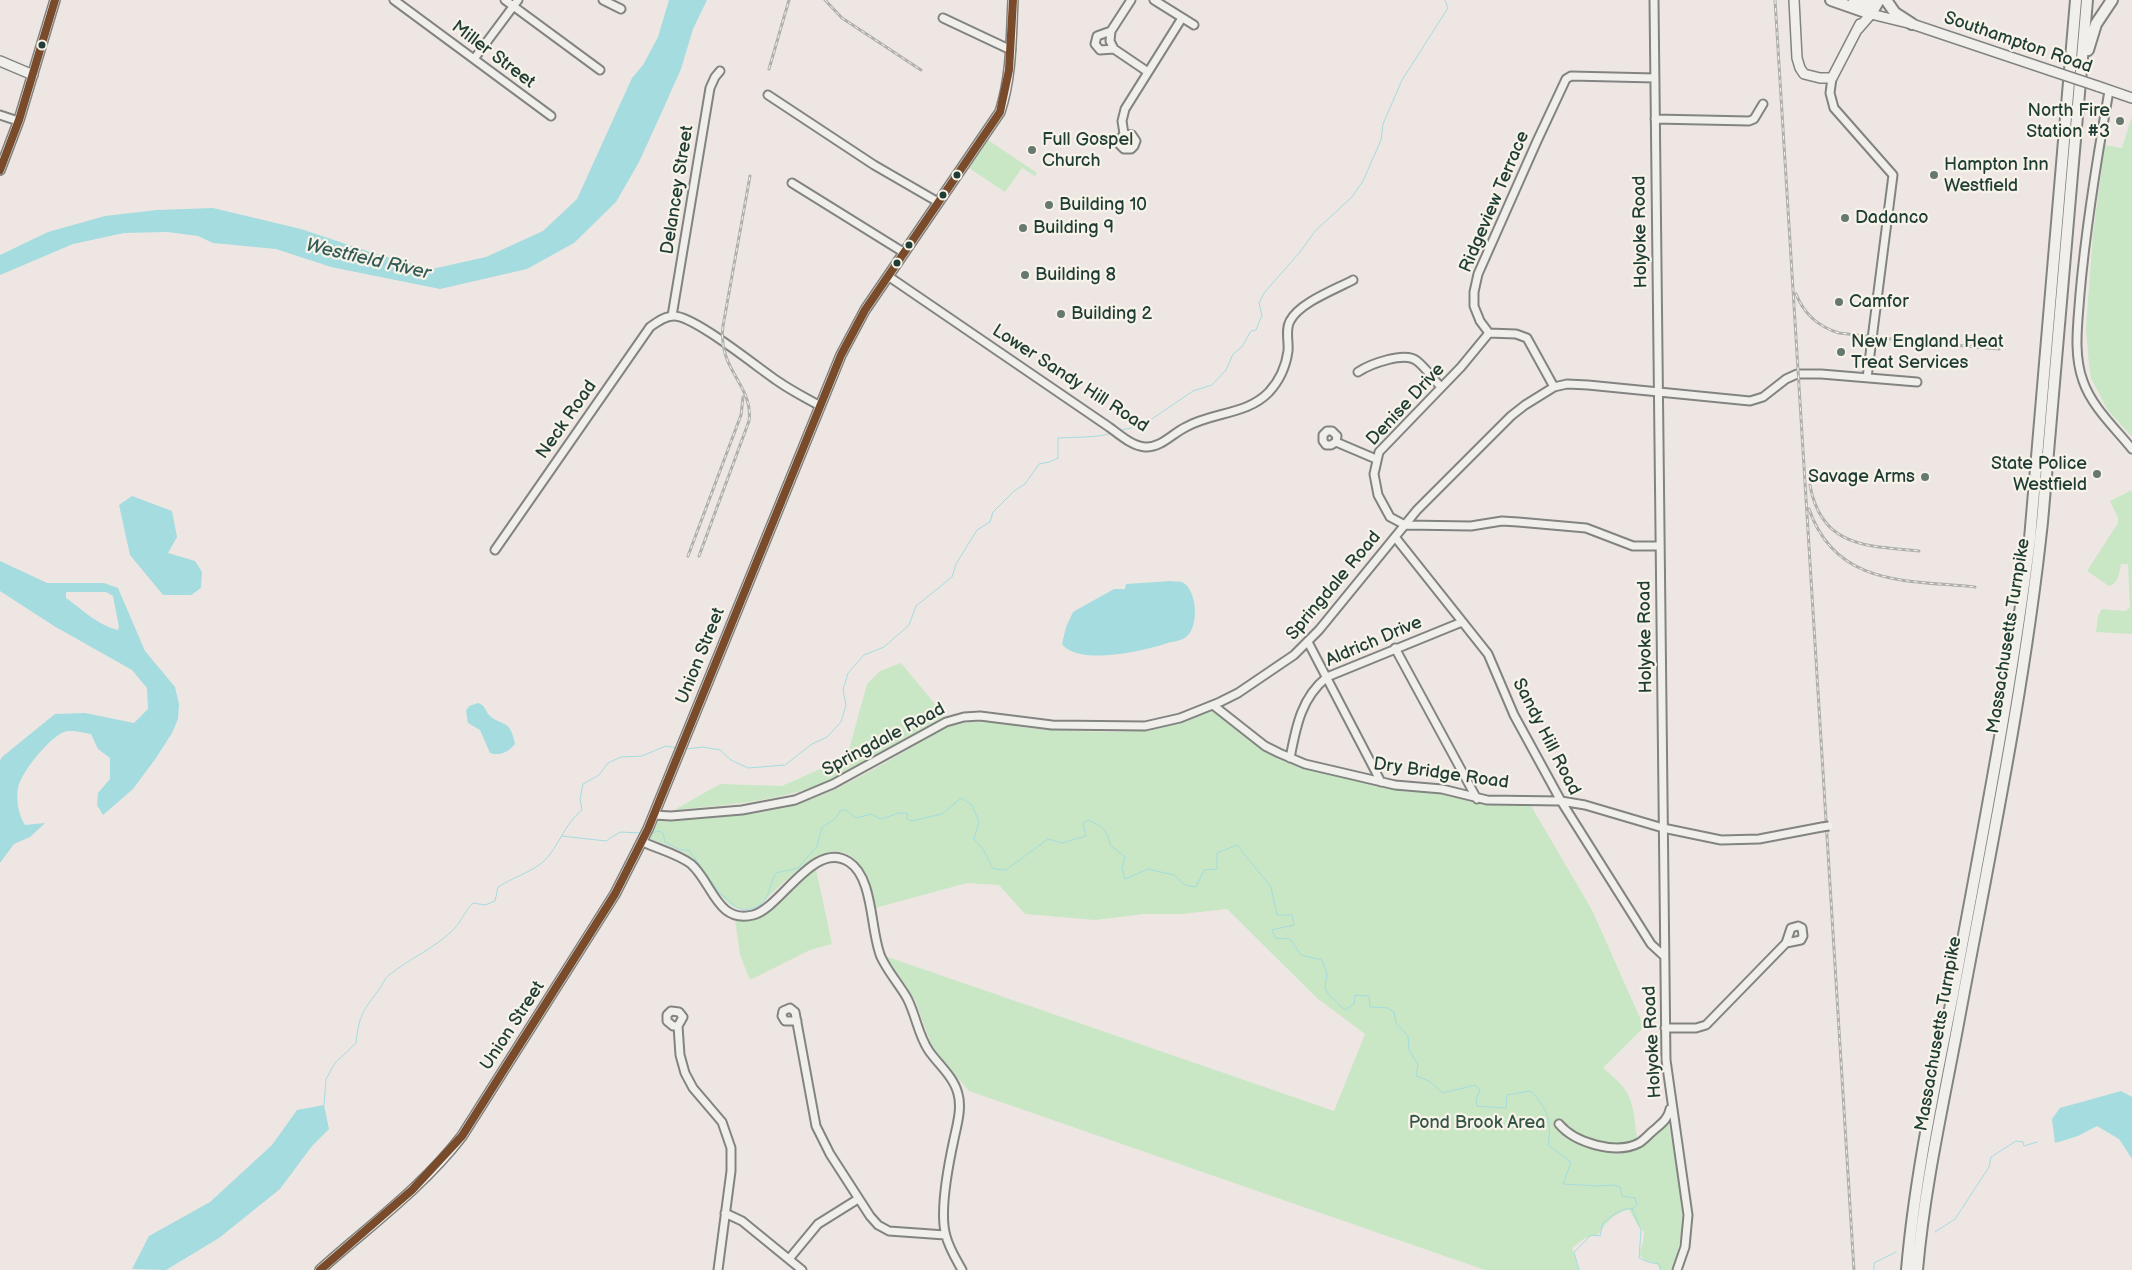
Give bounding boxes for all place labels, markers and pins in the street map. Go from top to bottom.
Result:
unlabelled marker [37,40,47,50]
place label: North Fire Station #3 [2026,100,2110,142]
marker: North Fire Station #3 [2114,115,2126,127]
place label: Full Gospel Church [1042,129,1133,172]
marker: Full Gospel Church [1026,144,1038,156]
place label: Hampton Inn Westfield [1944,154,2049,196]
marker: Hampton Inn Westfield [1928,169,1940,181]
unlabelled marker [952,170,962,180]
unlabelled marker [938,190,948,200]
place label: Building 10 [1059,194,1147,216]
marker: Building 10 [1043,199,1055,211]
place label: Dadanco [1855,207,1929,229]
marker: Dadanco [1839,212,1851,224]
place label: Building 9 [1033,217,1114,239]
marker: Building 9 [1017,222,1029,234]
unlabelled marker [904,240,914,250]
unlabelled marker [892,258,902,268]
place label: Building 8 [1035,264,1116,286]
marker: Building 8 [1019,269,1031,281]
place label: Camfor [1849,291,1909,313]
marker: Camfor [1833,296,1845,308]
place label: Building 2 [1071,303,1152,325]
marker: Building 2 [1055,308,1067,320]
place label: New England Heat Treat Services [1851,331,2003,374]
marker: New England Heat Treat Services [1835,346,1847,358]
place label: State Police Westfield [1991,453,2087,496]
place label: Savage Arms [1808,466,1915,488]
marker: State Police Westfield [2091,468,2103,480]
marker: Savage Arms [1919,471,1931,483]

